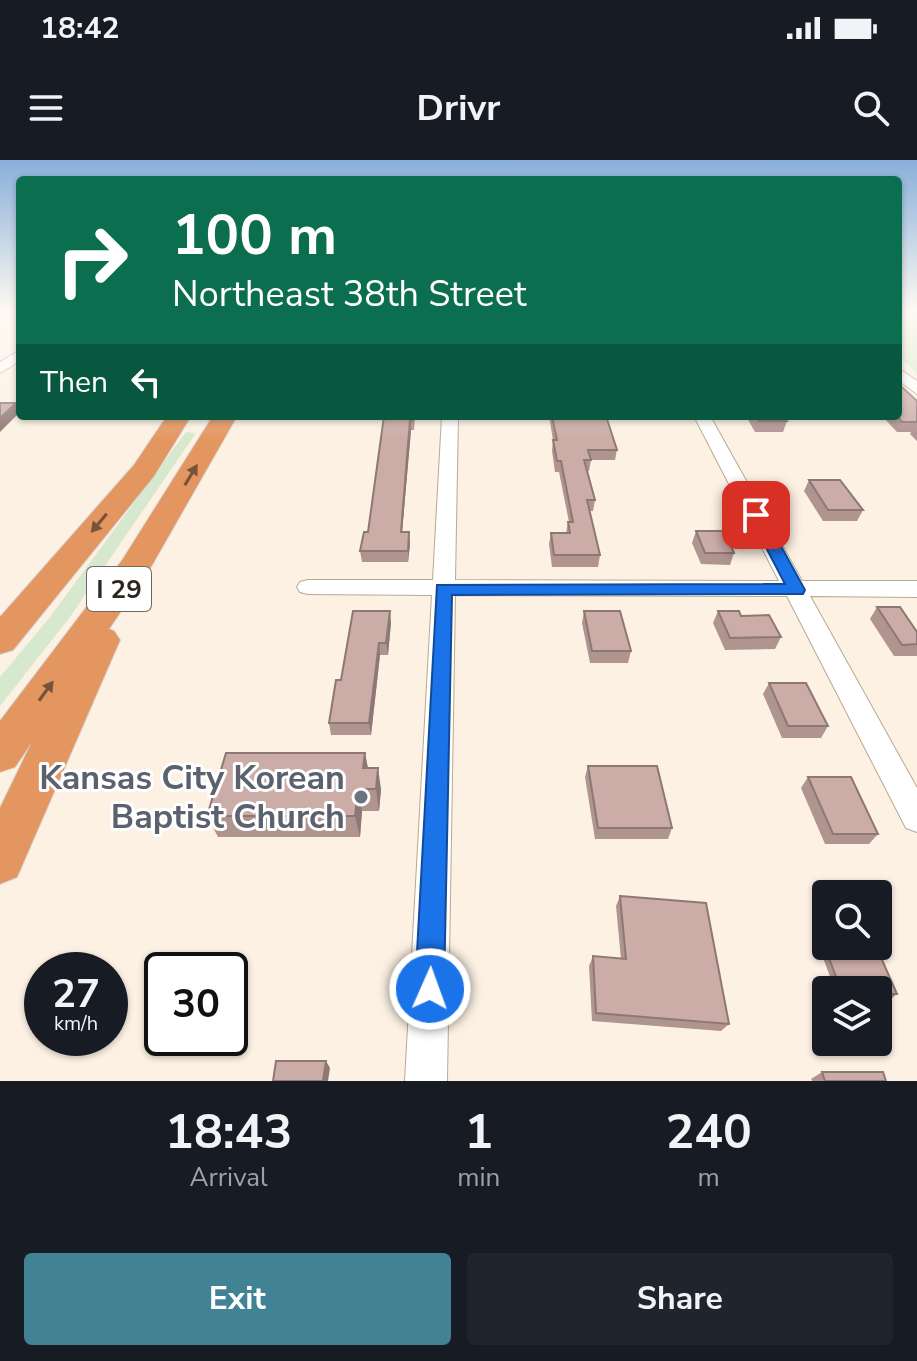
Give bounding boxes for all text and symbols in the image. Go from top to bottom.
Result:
text: 18:42 [40,8,119,49]
text: Drivr [417,84,500,133]
icon: menu [24,86,68,130]
icon: search [849,86,893,130]
text: 100 m [172,197,337,274]
icon: right [40,208,144,312]
text: Northeast 38th Street [172,270,526,319]
icon: left [124,360,168,404]
text: Then [40,362,108,403]
one-way arrow [184,464,198,486]
pin [722,481,790,549]
icon: arrive [734,493,778,537]
one-way arrow [91,513,108,533]
road number: I 29 [87,567,151,611]
one-way arrow [37,680,53,701]
place label: Kansas City Korean Baptist Church [39,755,345,840]
marker: Kansas City Korean Baptist Church [352,788,370,806]
map controls [812,880,892,1056]
button: search [812,880,892,960]
position arrow [388,947,472,1031]
speed limit sign: 30 [144,952,248,1056]
text: 27 [52,967,100,1021]
button: layers [812,976,892,1056]
text: km/h [54,1010,98,1037]
text: 18:43 [165,1099,292,1165]
text: 1 [464,1099,493,1165]
text: 240 [665,1099,752,1165]
text: Arrival [190,1160,268,1195]
text: min [457,1160,500,1195]
text: m [698,1160,720,1195]
button: Exit [24,1253,451,1345]
button: Share [467,1253,893,1345]

